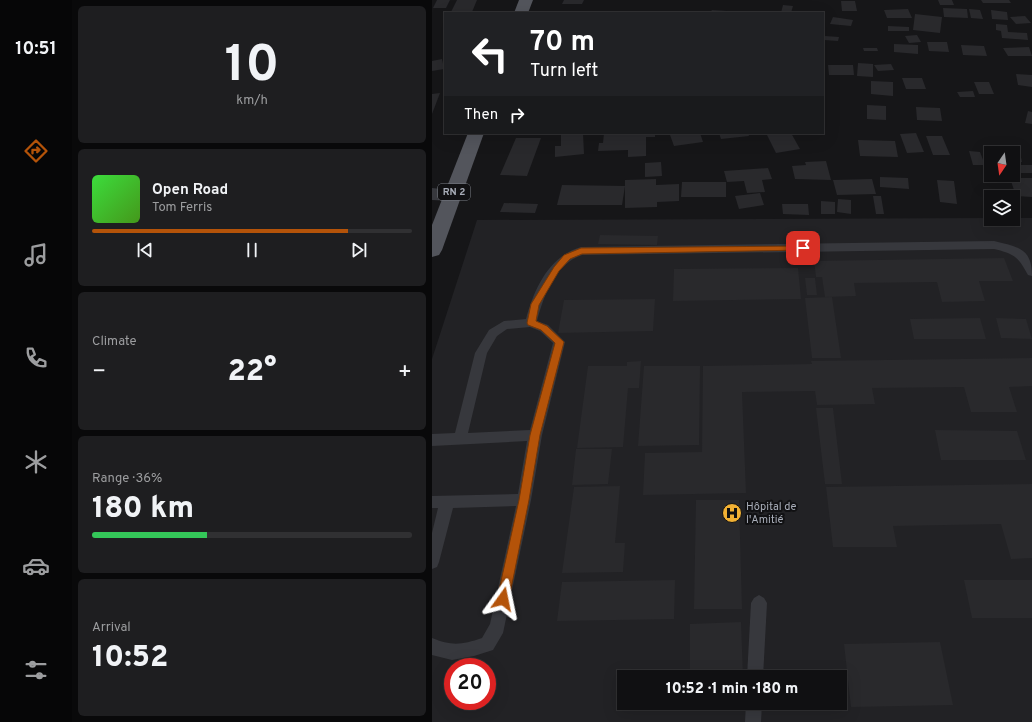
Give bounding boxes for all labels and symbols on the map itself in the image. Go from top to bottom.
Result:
north arrow [984,146,1020,182]
road number: RN 2 [438,184,470,200]
pin [786,231,820,265]
place label: Hôpital de l'Amitié [746,500,796,527]
hospital icon: Hôpital de l'Amitié [721,502,743,524]
position arrow [482,578,524,620]
speed limit sign: 20 [444,658,496,710]

